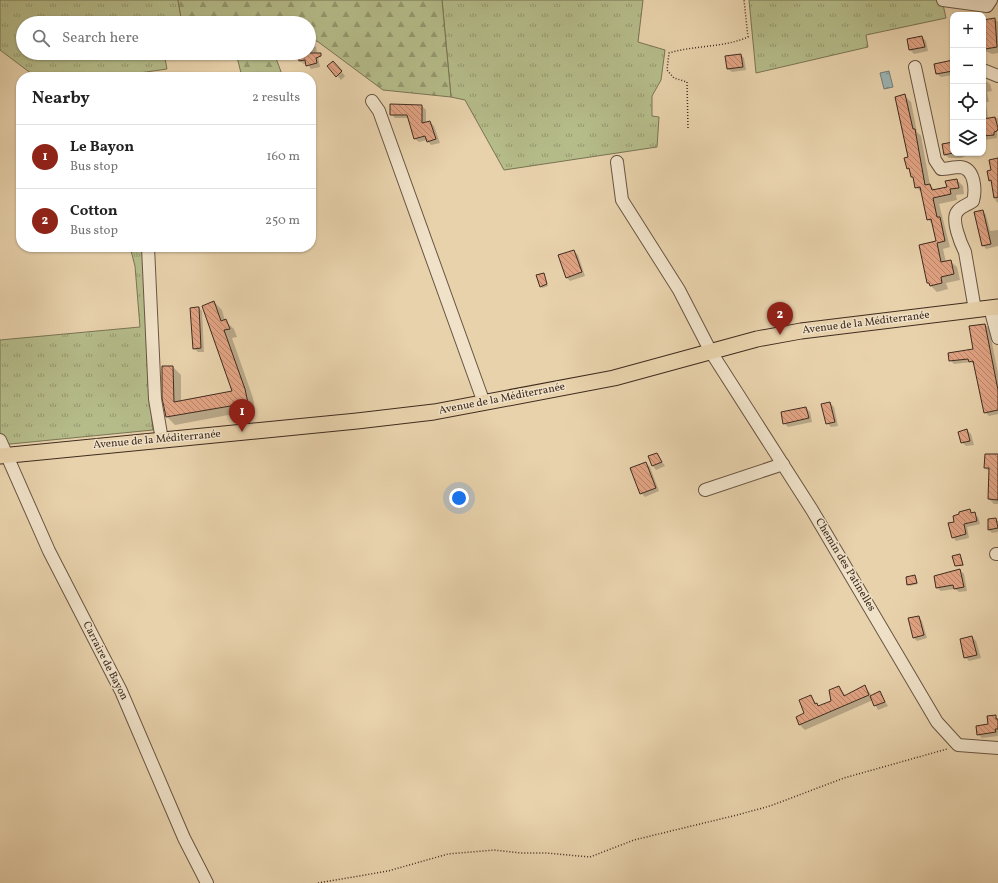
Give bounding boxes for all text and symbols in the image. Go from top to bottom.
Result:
map controls [950,12,986,156]
button: + [950,12,986,48]
search box [16,16,316,60]
icon: search [30,27,52,49]
text: Search here [62,28,139,49]
button: − [950,48,986,84]
button: locate [950,84,986,120]
text: Nearby [32,87,90,110]
text: 2 results [252,89,300,107]
button: layers [950,120,986,156]
text: Le Bayon [70,137,134,158]
text: 1 [42,148,48,166]
text: 160 m [266,148,300,166]
text: Bus stop [70,158,118,176]
text: Cotton [70,201,118,222]
text: 2 [42,212,48,230]
text: 250 m [265,212,300,230]
text: Bus stop [70,222,118,240]
pin: 2 [767,302,793,335]
street label: Avenue de la Méditerranée [801,308,931,338]
street label: Avenue de la Méditerranée [438,379,566,419]
pin: 1 [229,399,255,432]
street label: Avenue de la Méditerranée [93,427,221,453]
your location [449,488,469,508]
street label: Chemin des Patinelles [811,516,879,615]
street label: Carraire de Bayon [79,619,132,703]

